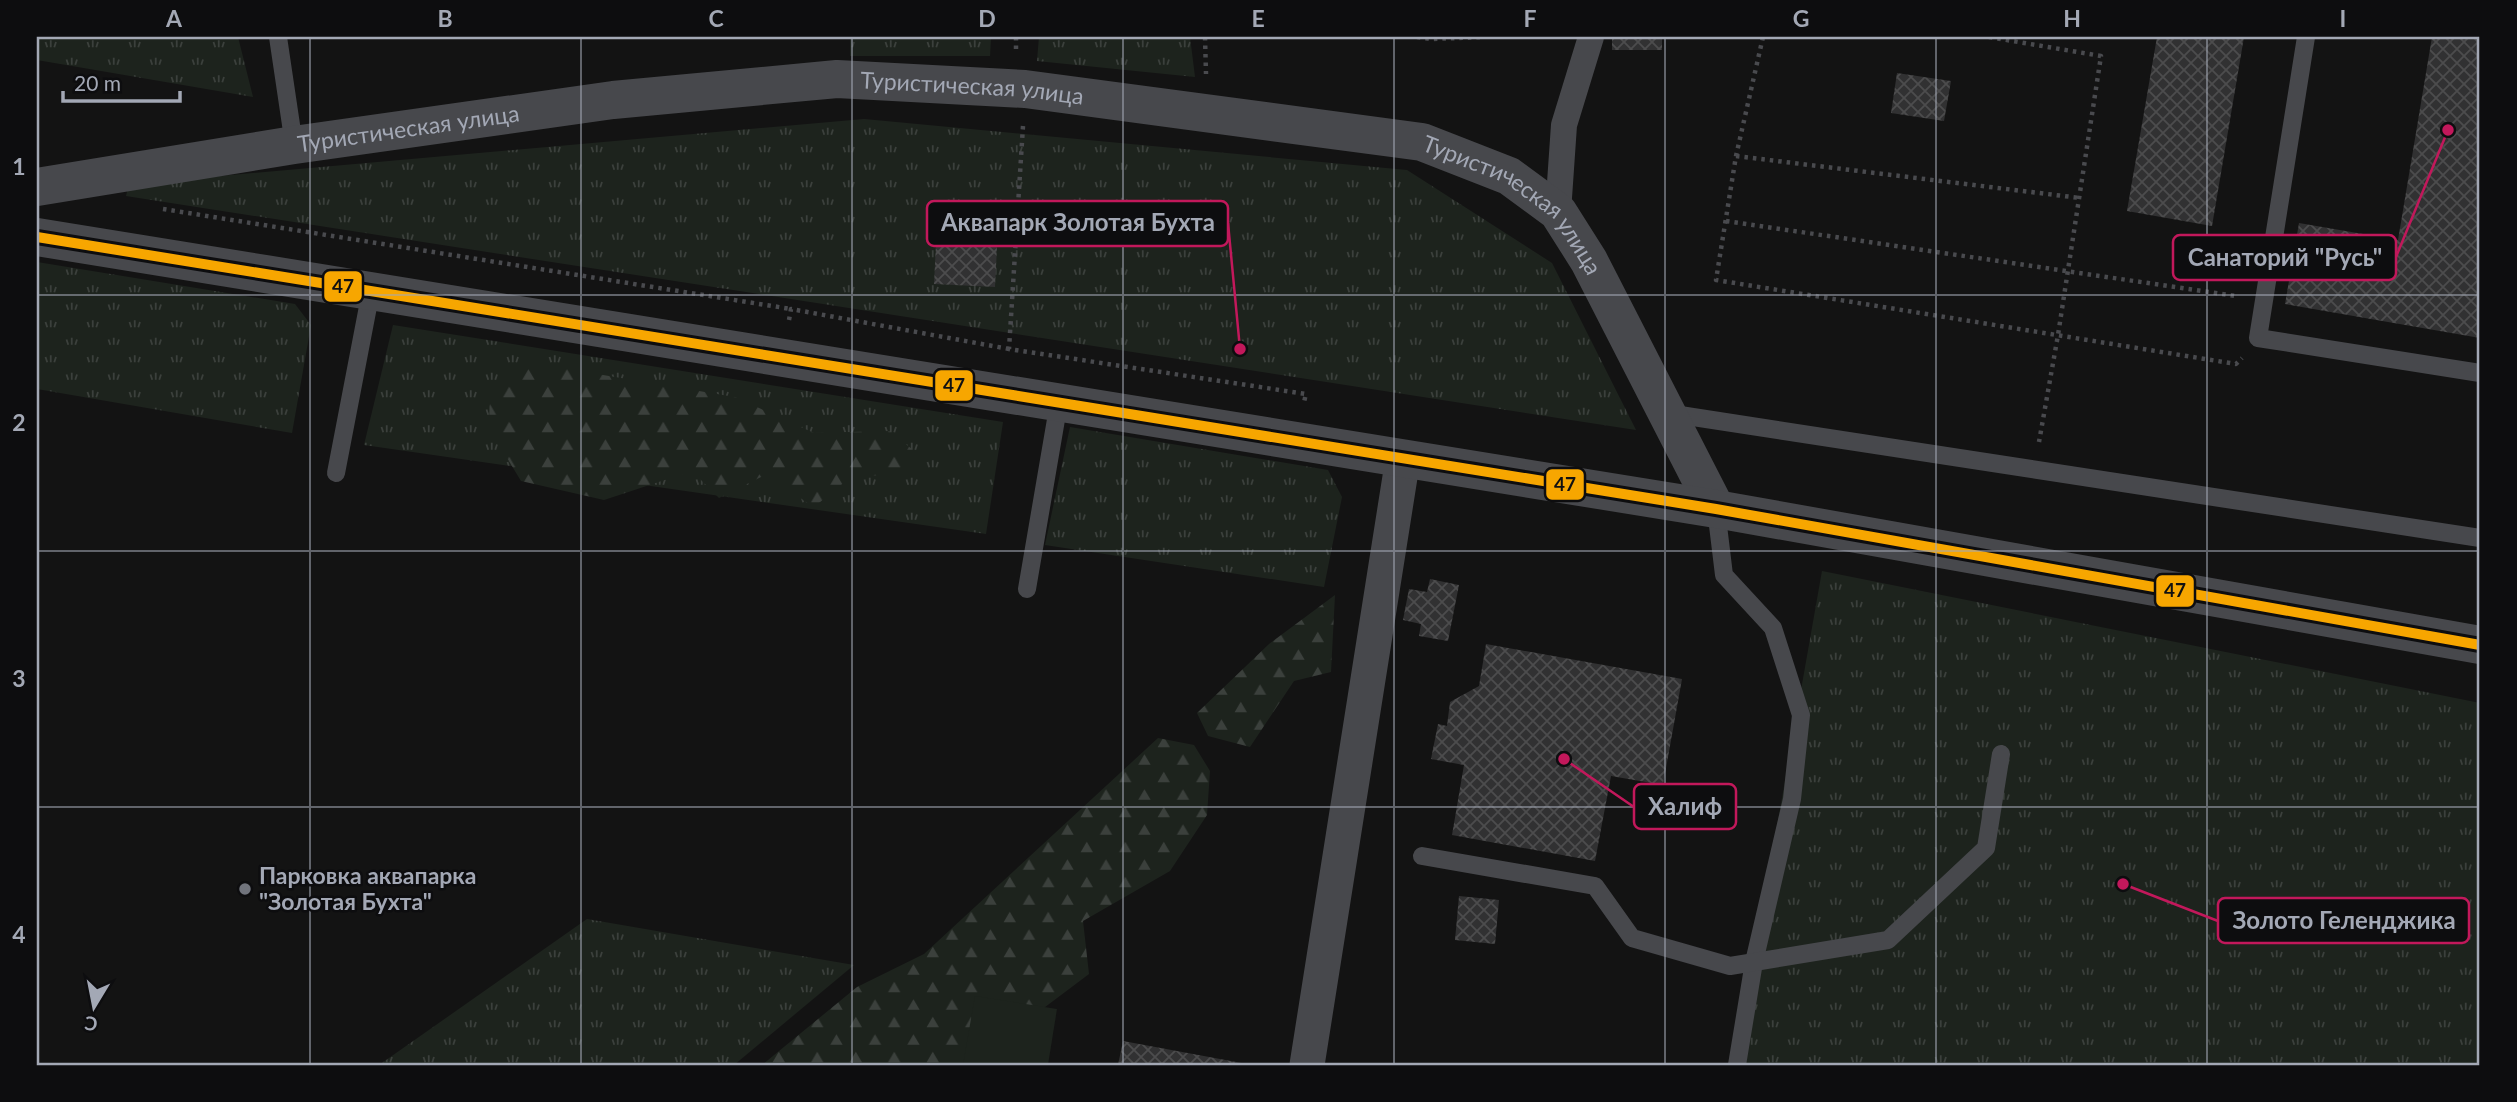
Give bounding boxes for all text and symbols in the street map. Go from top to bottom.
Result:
text: A [165,4,183,32]
text: B [437,4,453,32]
text: C [708,4,724,32]
text: D [978,4,996,32]
text: E [1251,4,1265,32]
text: F [1523,4,1537,32]
text: G [1793,4,1809,32]
text: H [2063,4,2081,32]
text: I [2340,4,2346,32]
scale bar [63,60,180,104]
street label: Туристическая улица [860,65,1086,110]
text: 20 m [74,70,121,95]
street label: Туристическая улица [295,98,521,157]
street label: Туристическая улица [1419,129,1608,279]
text: 1 [12,152,26,180]
callout: Аквапарк Золотая Бухта [927,201,1228,246]
text: Аквапарк Золотая Бухта [940,207,1215,236]
callout: Санаторий "Русь" [2173,235,2396,280]
text: Санаторий "Русь" [2188,242,2382,271]
line badge: 47 [323,270,363,303]
text: 47 [332,274,354,297]
line badge: 47 [934,369,974,402]
text: 47 [943,373,965,396]
text: 2 [12,408,26,436]
line badge: 47 [1545,468,1585,501]
text: 47 [1554,472,1576,495]
line badge: 47 [2155,574,2195,608]
text: 47 [2164,578,2186,601]
text: 3 [12,664,26,692]
callout: Халиф [1634,784,1736,829]
text: Халиф [1648,791,1722,820]
place label: Парковка аквапарка "Золотая Бухта" [259,861,477,915]
marker: Парковка аквапарка "Золотая Бухта" [237,881,253,897]
callout: Золото Геленджика [2218,898,2469,943]
text: Золото Геленджика [2232,905,2456,934]
text: 4 [12,920,26,948]
north arrow [60,972,130,1042]
text: С [82,1012,99,1037]

